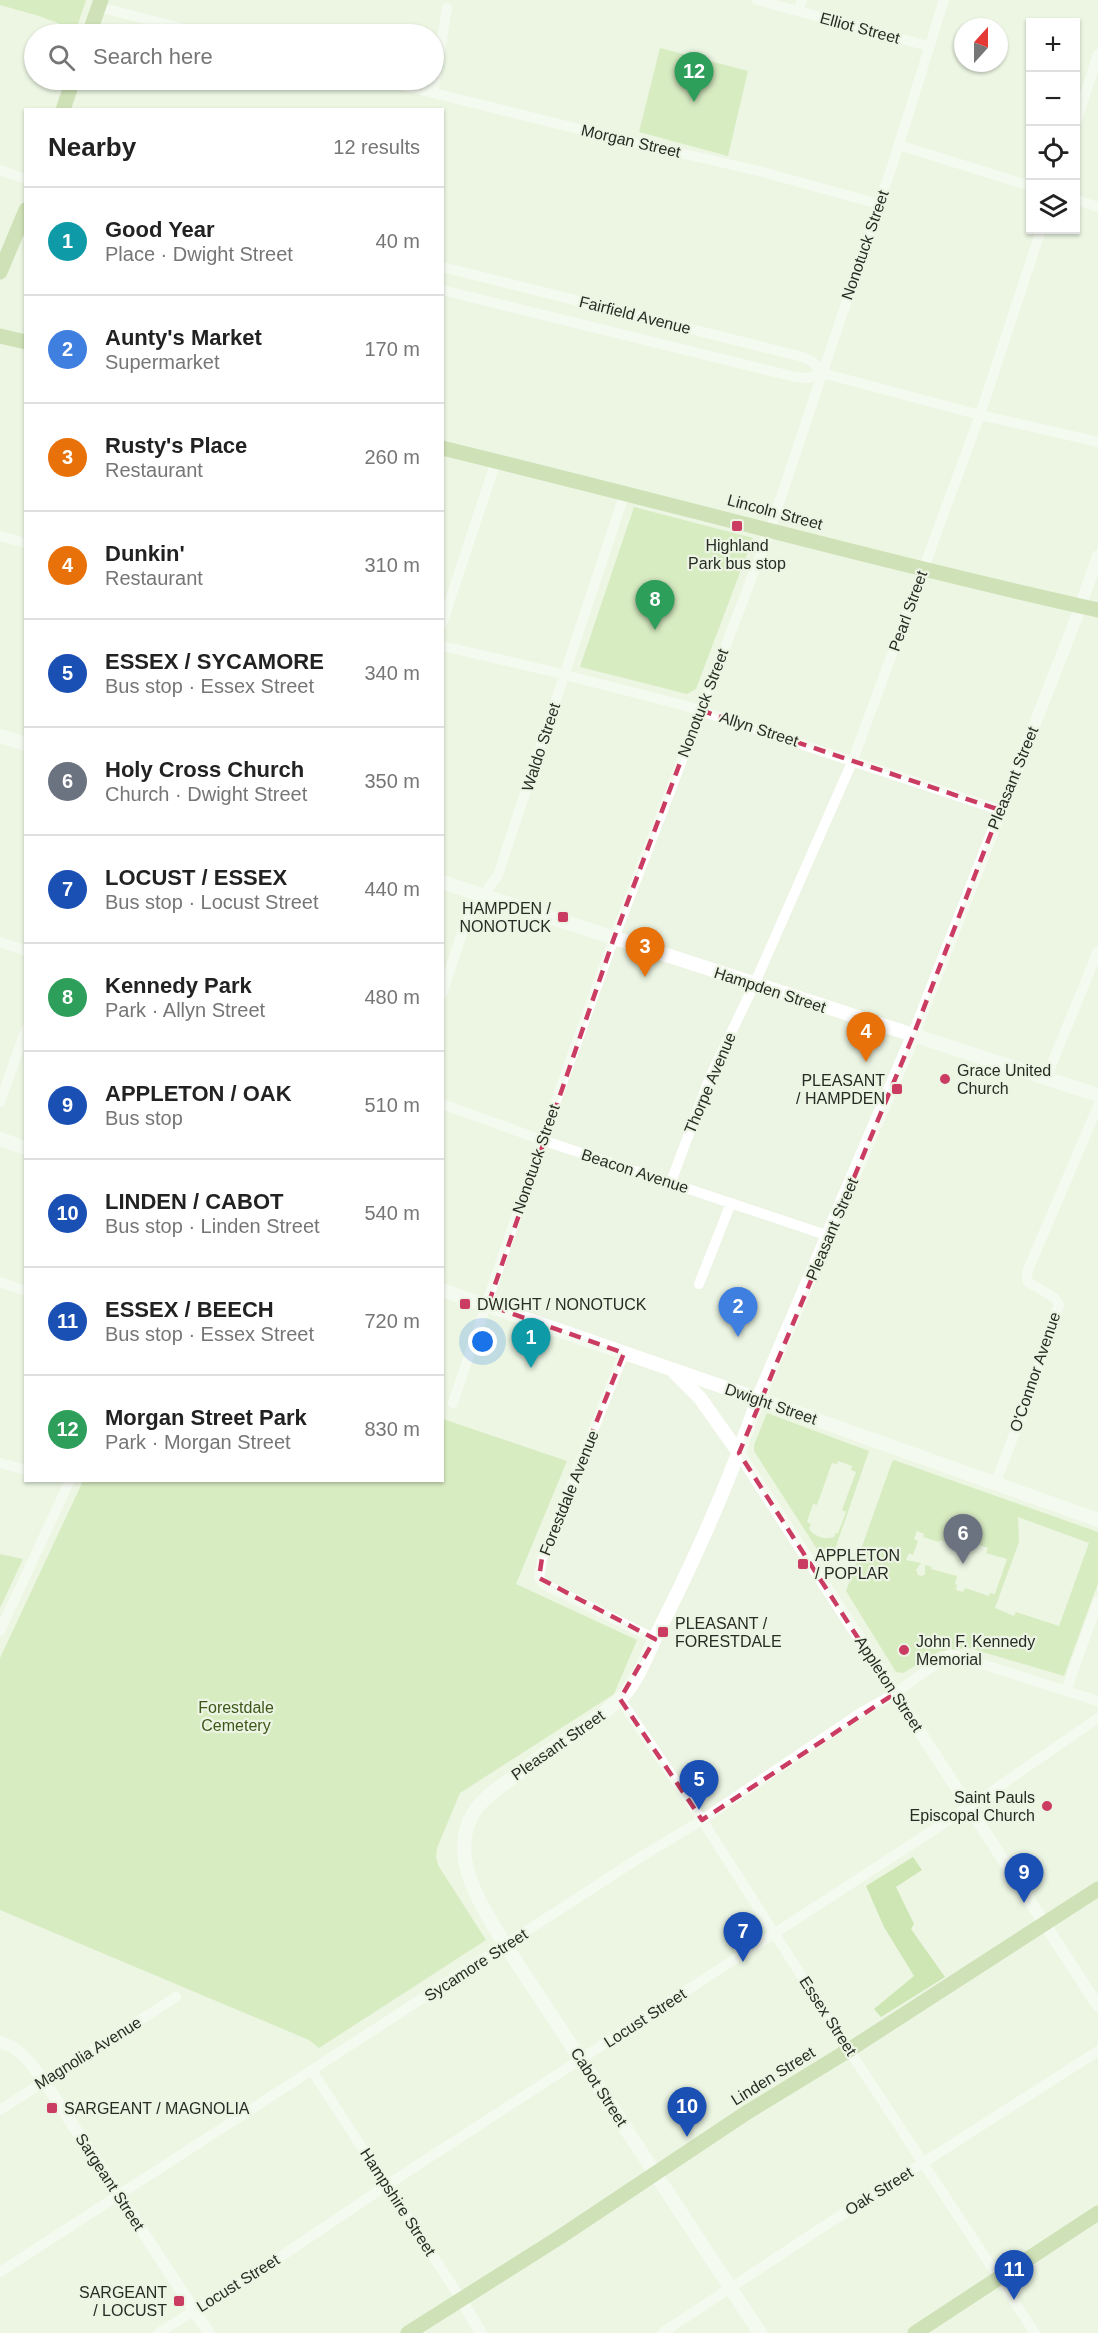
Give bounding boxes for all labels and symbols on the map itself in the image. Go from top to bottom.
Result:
street label: Elliot Street [818,9,902,47]
north arrow [954,18,1008,72]
pin: 12 [674,52,714,102]
street label: Morgan Street [580,121,683,161]
street label: Nonotuck Street [838,187,892,302]
street label: Fairfield Avenue [577,293,693,337]
street label: Lincoln Street [726,491,825,533]
marker: Highland Park bus stop [730,519,744,533]
place label: Highland Park bus stop [688,537,786,572]
street label: Pearl Street [886,568,931,654]
pin: 8 [636,580,674,630]
street label: Nonotuck Street [675,646,732,760]
street label: Waldo Street [519,700,563,793]
street label: Allyn Street [717,708,801,750]
street label: Pleasant Street [985,724,1042,832]
place label: HAMPDEN / NONOTUCK [459,900,552,935]
marker: HAMPDEN / NONOTUCK [556,910,570,924]
pin: 3 [626,928,664,977]
street label: Hampden Street [712,964,829,1016]
pin: 4 [846,1012,886,1062]
street label: Thorpe Avenue [681,1030,739,1136]
place label: Grace United Church [957,1062,1051,1097]
place label: PLEASANT / HAMPDEN [796,1072,885,1107]
marker: Grace United Church [938,1072,952,1086]
marker: PLEASANT / HAMPDEN [890,1082,904,1096]
street label: Nonotuck Street [509,1101,563,1216]
street label: Beacon Avenue [579,1146,691,1196]
street label: Pleasant Street [803,1175,861,1283]
pin: 2 [718,1288,758,1337]
place label: DWIGHT / NONOTUCK [477,1296,647,1313]
marker: DWIGHT / NONOTUCK [458,1297,472,1311]
street label: O'Connor Avenue [1007,1310,1064,1434]
pin: 1 [512,1318,550,1368]
your location [468,1327,497,1356]
street label: Dwight Street [723,1380,820,1428]
street label: Forestdale Avenue [536,1428,602,1558]
pin: 6 [944,1514,982,1564]
place label: APPLETON / POPLAR [815,1547,900,1582]
marker: APPLETON / POPLAR [796,1557,810,1571]
place label: PLEASANT / FORESTDALE [675,1615,782,1650]
marker: PLEASANT / FORESTDALE [656,1625,670,1639]
street label: Appleton Street [852,1633,926,1735]
place label: John F. Kennedy Memorial [916,1633,1035,1668]
marker: John F. Kennedy Memorial [897,1643,911,1657]
park label: Forestdale Cemetery [198,1699,274,1734]
street label: Pleasant Street [508,1706,608,1783]
pin: 5 [680,1760,718,1810]
place label: Saint Pauls Episcopal Church [910,1789,1035,1824]
marker: Saint Pauls Episcopal Church [1040,1799,1054,1813]
pin: 9 [1004,1854,1044,1903]
pin: 7 [724,1912,762,1962]
street label: Sycamore Street [421,1925,531,2005]
street label: Essex Street [796,1973,860,2059]
street label: Locust Street [601,1985,690,2051]
street label: Magnolia Avenue [32,2013,145,2093]
street label: Linden Street [728,2043,818,2108]
street label: Cabot Street [567,2045,631,2130]
pin: 10 [668,2088,706,2137]
place label: SARGEANT / MAGNOLIA [64,2100,250,2117]
marker: SARGEANT / MAGNOLIA [45,2101,59,2115]
street label: Sargeant Street [72,2130,148,2234]
street label: Hampshire Street [357,2145,439,2259]
street label: Oak Street [842,2163,916,2218]
pin: 11 [994,2250,1034,2300]
street label: Locust Street [194,2251,283,2315]
place label: SARGEANT / LOCUST [79,2284,167,2319]
marker: SARGEANT / LOCUST [172,2294,186,2308]

